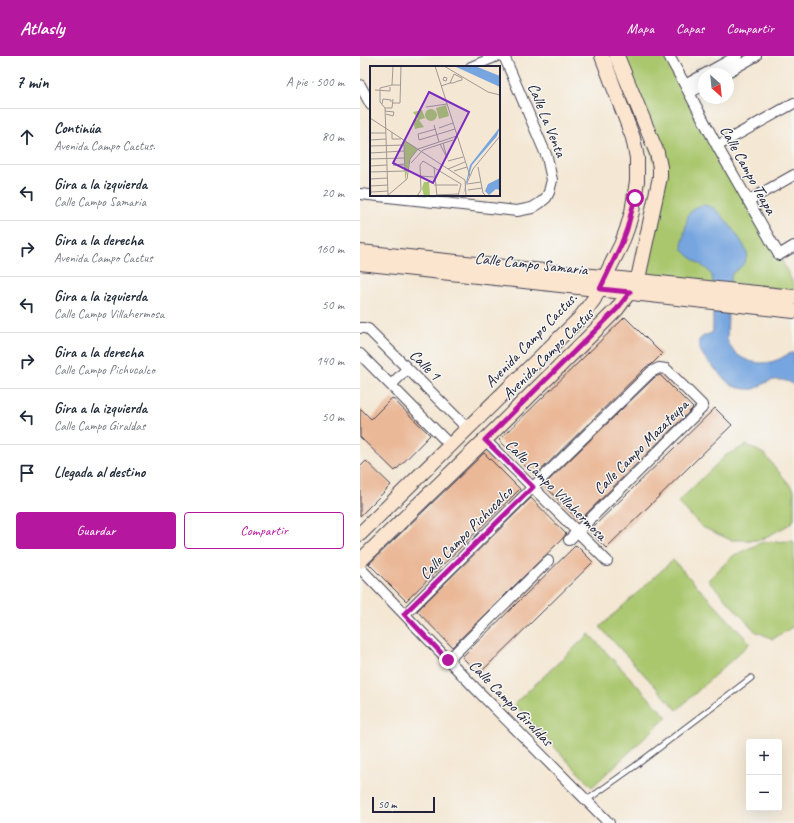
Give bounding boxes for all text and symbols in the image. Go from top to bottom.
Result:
text: Atlasly [20,16,64,40]
text: Mapa [627,20,654,37]
text: Capas [676,20,704,37]
text: Compartir [726,20,774,37]
inset map [370,66,500,196]
north arrow [698,68,734,104]
text: 7 min [16,72,49,93]
text: A pie · 500 m [286,74,344,90]
street label: Calle La Venta [523,80,571,161]
text: Continúa [54,119,101,138]
street label: Calle Campo Teapa [715,122,781,219]
icon: ahead [16,126,38,148]
text: 80 m [322,129,344,145]
text: Avenida Campo Cactus. [54,138,155,154]
text: Gira a la izquierda [54,175,147,194]
icon: left [16,182,38,204]
text: 20 m [322,185,344,201]
route start [626,189,644,207]
text: Calle Campo Samaria [54,194,146,210]
text: Gira a la derecha [54,231,143,250]
icon: right [16,238,38,260]
text: 160 m [316,241,344,257]
street label: Calle Campo Samaria [474,248,590,280]
text: Avenida Campo Cactus [54,250,153,266]
text: Gira a la izquierda [54,287,147,306]
street label: Avenida Campo Cactus. [481,289,581,391]
icon: left [16,294,38,316]
text: 50 m [322,297,344,313]
street label: Avenida Campo Cactus [498,304,598,404]
text: Calle Campo Villahermosa [54,306,164,322]
text: Gira a la derecha [54,343,143,362]
street label: Calle 1 [405,345,445,385]
icon: right [16,350,38,372]
text: 140 m [316,353,344,369]
text: Calle Campo Pichucalco [54,362,155,378]
street label: Calle Campo Mazateupa [589,394,694,499]
text: Gira a la izquierda [54,399,147,418]
icon: left [16,406,38,428]
text: 50 m [322,409,344,425]
text: Calle Campo Giraldas [54,418,145,434]
street label: Calle Campo Villahermosa [501,435,612,546]
icon: arrive [16,462,38,484]
text: Llegada al destino [54,463,145,482]
street label: Calle Campo Pichucalco [415,480,519,584]
button: Guardar [16,512,176,549]
button: Compartir [184,512,344,549]
route end [439,651,457,669]
street label: Calle Campo Giraldas [465,656,558,752]
map controls [746,739,782,811]
button: + [746,739,782,775]
button: − [746,775,782,811]
scale bar [372,795,435,814]
text: 50 m [378,797,397,811]

